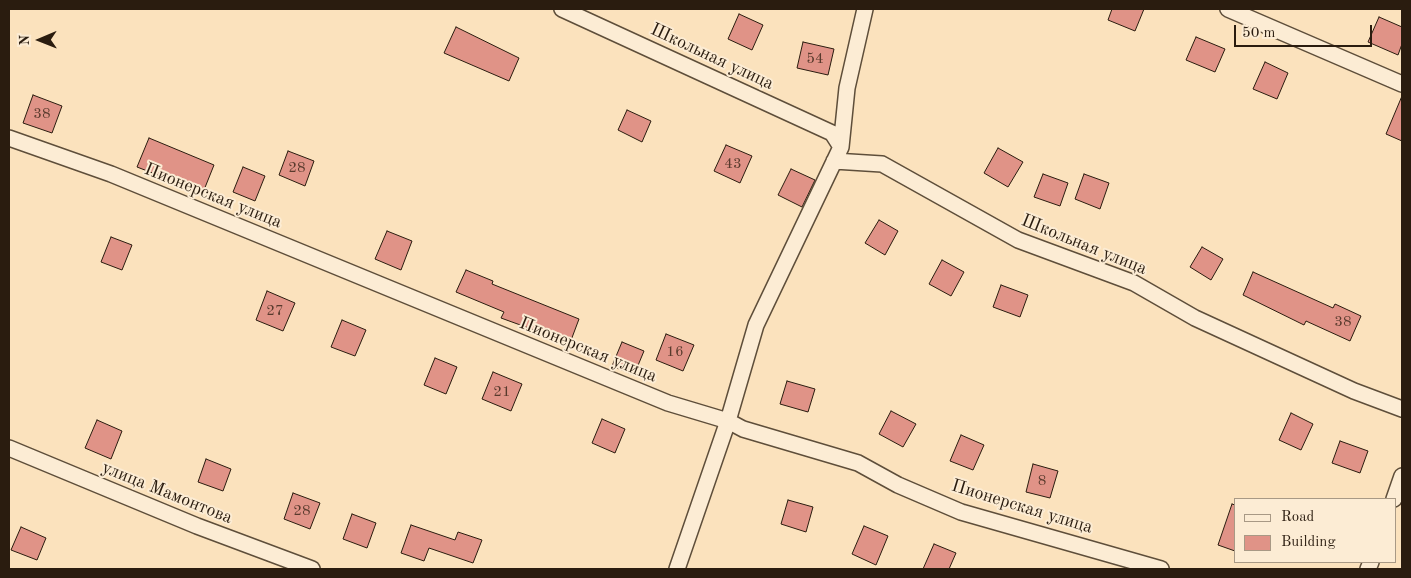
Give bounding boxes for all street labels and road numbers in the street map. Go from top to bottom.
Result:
street label: Школьная улица [647,19,777,95]
street label: Пионерская улица [141,159,285,233]
street label: Школьная улица [1018,210,1150,280]
street label: Пионерская улица [516,313,660,387]
street label: улица Мамонтова [98,457,236,529]
street label: Пионерская улица [949,475,1095,539]

